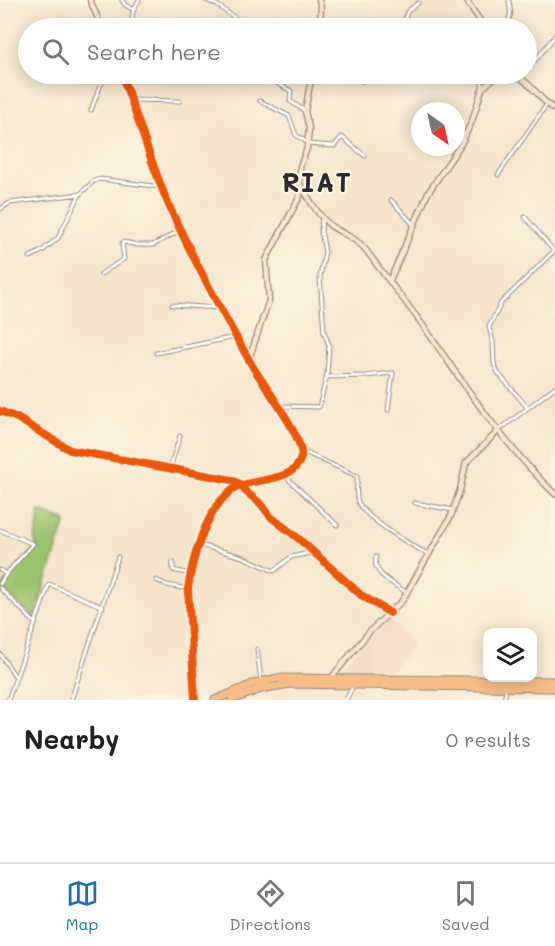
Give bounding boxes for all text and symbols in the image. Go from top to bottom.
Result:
search box [18,18,537,84]
icon: search [39,35,72,68]
text: Search here [87,37,221,66]
north arrow [411,102,465,156]
district label: RIAT [282,165,352,199]
map controls [483,628,537,682]
button: layers [483,628,537,682]
text: Nearby [24,722,119,756]
text: 0 results [446,726,531,752]
tab: Map [66,877,99,934]
tab: Directions [230,877,311,934]
tab: Saved [442,877,489,934]

